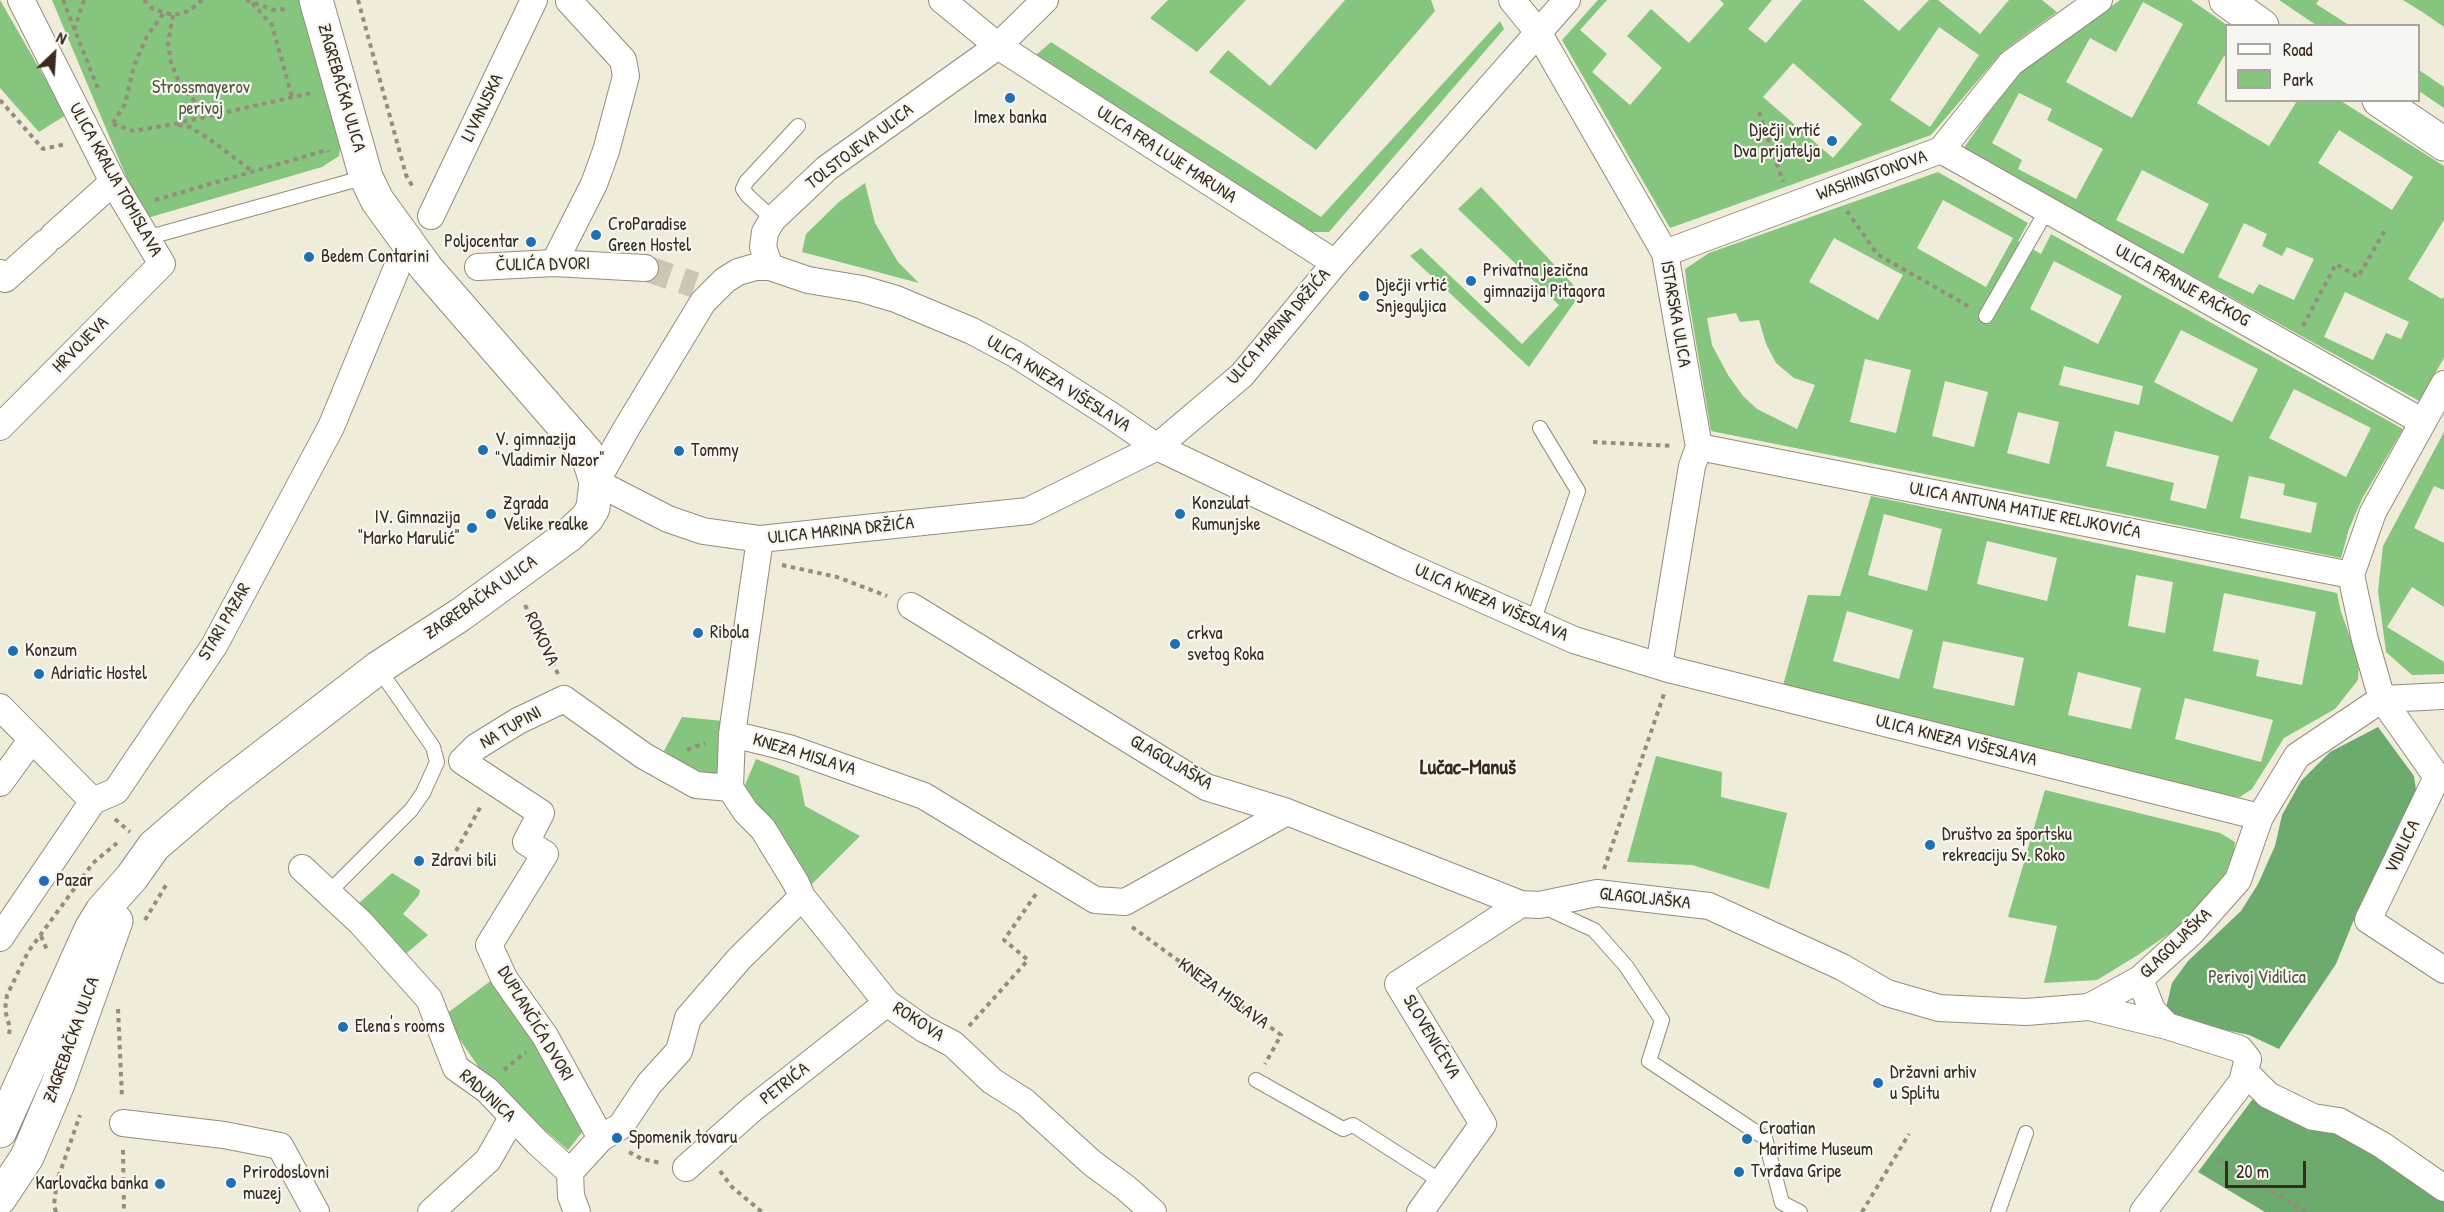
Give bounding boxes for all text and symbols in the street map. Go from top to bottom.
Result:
street label: ZAGREBAČKA ULICA [312,21,370,155]
north arrow [24,24,84,84]
legend [2225,24,2420,102]
text: N [53,26,70,49]
text: Road [2283,37,2313,62]
text: Park [2283,67,2313,92]
street label: LIVANJSKA [457,71,509,145]
park label: Strossmayerov perivoj [152,77,250,119]
marker: Imex banka [1003,91,1017,105]
street label: ULICA KRALJA TOMISLAVA [64,99,166,261]
street label: TOLSTOJEVA ULICA [802,100,918,194]
street label: ULICA FRA LUJE MARUNA [1092,102,1240,208]
place label: Imex banka [974,107,1046,129]
place label: Dječji vrtić Dva prijatelja [1734,120,1820,162]
marker: Dječji vrtić Dva prijatelja [1825,134,1839,148]
street label: WASHINGTONOVA [1814,146,1930,206]
place label: CroParadise Green Hostel [608,214,691,256]
marker: CroParadise Green Hostel [589,228,603,242]
place label: Poljocentar [444,231,519,253]
marker: Poljocentar [524,235,538,249]
street label: ULICA FRANJE RAČKOG [2111,240,2253,332]
place label: Bedem Contarini [321,246,429,268]
marker: Bedem Contarini [302,250,316,264]
street label: ČULIĆA DVORI [496,253,590,277]
street label: ISTARSKA ULICA [1655,259,1695,369]
place label: Privatna jezična gimnazija Pitagora [1483,260,1605,302]
street label: ULICA MARINA DRŽIĆA [1223,265,1335,389]
marker: Privatna jezična gimnazija Pitagora [1464,274,1478,288]
place label: Dječji vrtić Snjeguljica [1376,275,1447,318]
marker: Dječji vrtić Snjeguljica [1357,289,1371,303]
street label: HRVOJEVA [49,313,113,377]
street label: ULICA KNEZA VIŠESLAVA [982,331,1134,437]
place label: V. gimnazija "Vladimir Nazor" [495,429,605,472]
place label: Tommy [691,440,739,462]
marker: V. gimnazija "Vladimir Nazor" [476,443,490,457]
marker: Tommy [672,444,686,458]
street label: ULICA ANTUNA MATIJE RELJKOVIĆA [1907,478,2143,544]
place label: Zgrada Velike realke [503,493,588,536]
place label: Konzulat Rumunjske [1192,493,1261,536]
place label: IV. Gimnazija "Marko Marulić" [358,507,460,550]
marker: Zgrada Velike realke [484,507,498,521]
marker: Konzulat Rumunjske [1173,507,1187,521]
street label: ULICA MARINA DRŽIĆA [767,513,915,549]
marker: IV. Gimnazija "Marko Marulić" [465,521,479,535]
street label: ZAGREBAČKA ULICA [421,551,541,645]
street label: ULICA KNEZA VIŠESLAVA [1411,559,1571,647]
street label: STARI PAZAR [194,580,256,664]
street label: ROKOVA [519,609,563,669]
place label: Ribola [710,622,749,644]
place label: crkva svetog Roka [1187,623,1264,666]
marker: Ribola [691,626,705,640]
marker: crkva svetog Roka [1168,637,1182,651]
place label: Konzum [25,640,77,662]
marker: Konzum [6,644,20,658]
place label: Adriatic Hostel [51,663,147,685]
marker: Adriatic Hostel [32,667,46,681]
street label: NA TUPINI [476,702,546,754]
street label: ULICA KNEZA VIŠESLAVA [1873,710,2039,772]
street label: KNEZA MISLAVA [750,729,858,781]
street label: GLAGOLJAŠKA [1126,731,1216,795]
district label: Lučac-Manuš [1420,755,1516,781]
street label: VIDILICA [2381,817,2425,877]
place label: Društvo za športsku rekreaciju Sv. Roko [1942,824,2072,866]
marker: Društvo za športsku rekreaciju Sv. Roko [1923,838,1937,852]
place label: Zdravi bili [431,850,497,872]
marker: Zdravi bili [412,854,426,868]
place label: Pazar [56,870,93,892]
marker: Pazar [37,874,51,888]
street label: GLAGOLJAŠKA [1598,883,1692,915]
street label: GLAGOLJAŠKA [2136,904,2216,984]
street label: KNEZA MISLAVA [1174,954,1272,1034]
street label: DUPLANČIĆA DVORI [492,963,578,1085]
park label: Perivoj Vidilica [2208,967,2306,989]
street label: ZAGREBAČKA ULICA [39,974,105,1106]
street label: SLOVENIĆEVA [1398,991,1464,1083]
street label: ROKOVA [888,998,948,1046]
place label: Elena's rooms [355,1016,445,1038]
marker: Elena's rooms [336,1020,350,1034]
street label: PETRIĆA [756,1058,814,1110]
place label: Državni arhiv u Splitu [1890,1062,1977,1104]
street label: RADUNICA [455,1065,519,1127]
marker: Državni arhiv u Splitu [1871,1076,1885,1090]
place label: Croatian Maritime Museum [1759,1118,1873,1160]
place label: Spomenik tovaru [629,1127,737,1149]
marker: Spomenik tovaru [610,1131,624,1145]
marker: Croatian Maritime Museum [1740,1132,1754,1146]
scale bar [2228,1149,2309,1187]
text: 20 m [2236,1159,2269,1184]
place label: Tvrđava Gripe [1751,1161,1842,1183]
place label: Prirodoslovni muzej [243,1162,329,1204]
marker: Tvrđava Gripe [1732,1165,1746,1179]
place label: Karlovačka banka [36,1173,148,1195]
marker: Prirodoslovni muzej [224,1176,238,1190]
marker: Karlovačka banka [153,1177,167,1191]

